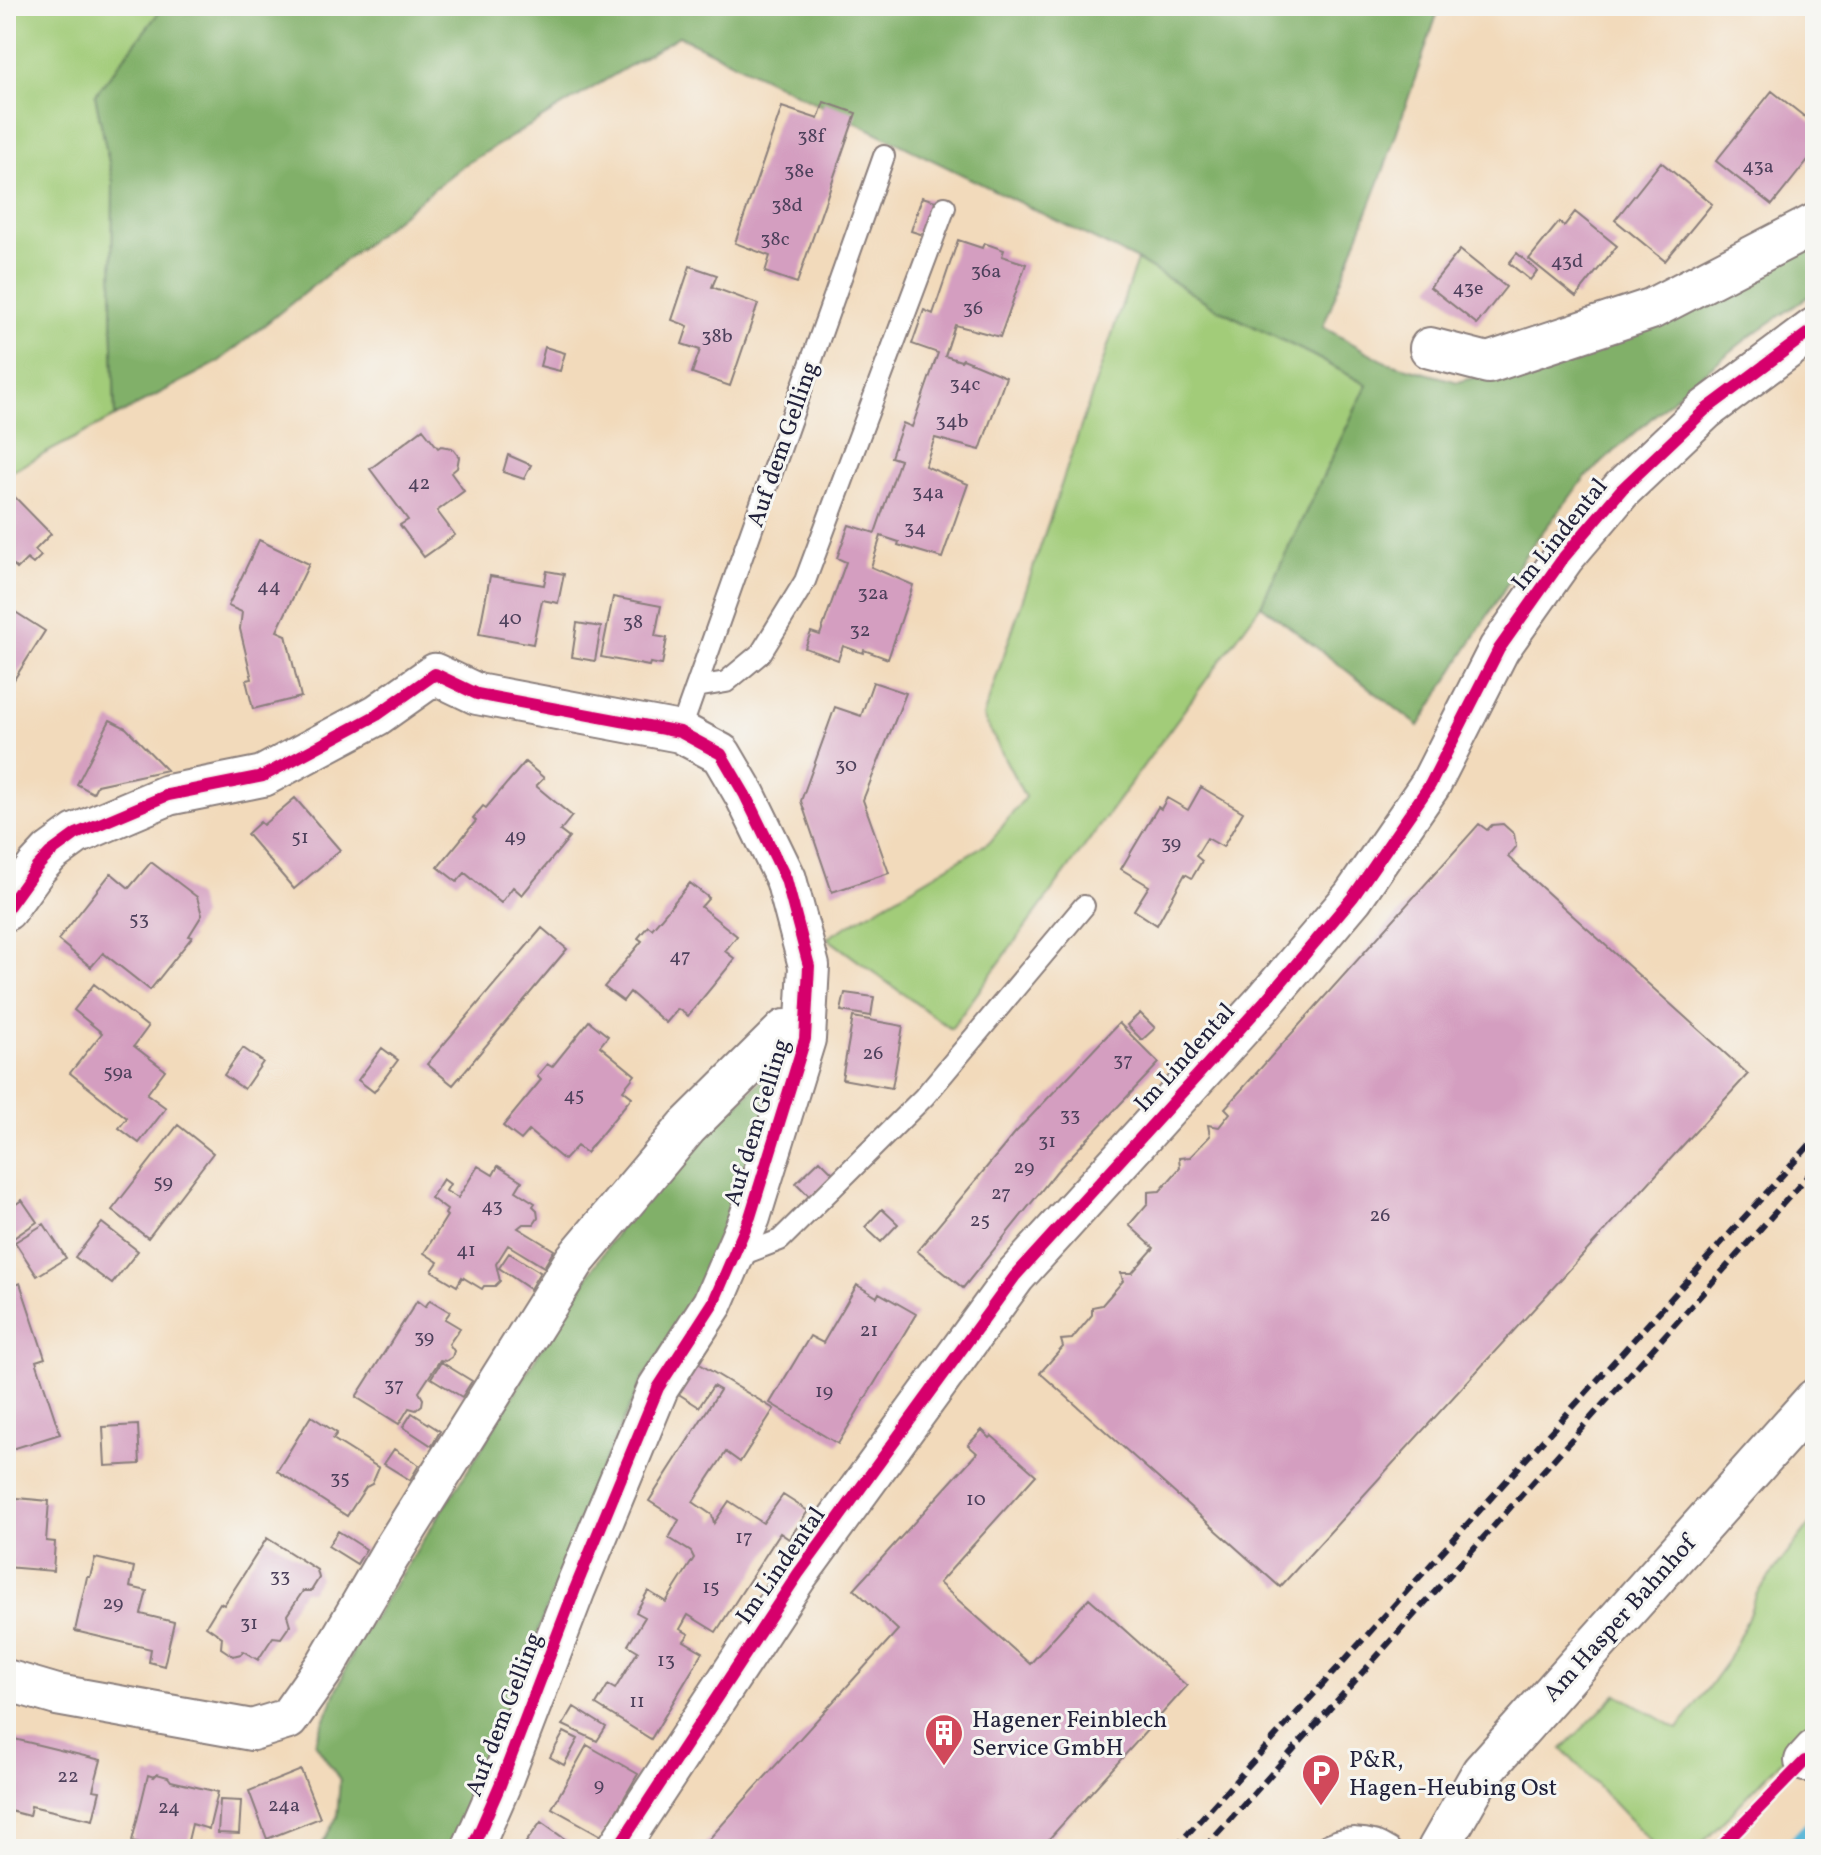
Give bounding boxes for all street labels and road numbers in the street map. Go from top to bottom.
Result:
street label: Auf dem Gelling [740,357,828,532]
street label: Im Lindental [1504,472,1617,599]
street label: Im Lindental [1127,996,1244,1120]
street label: Auf dem Gelling [716,1035,800,1210]
street label: Im Lindental [729,1501,835,1632]
street label: Am Hasper Bahnhof [1536,1526,1707,1710]
street label: Auf dem Gelling [458,1628,552,1802]

